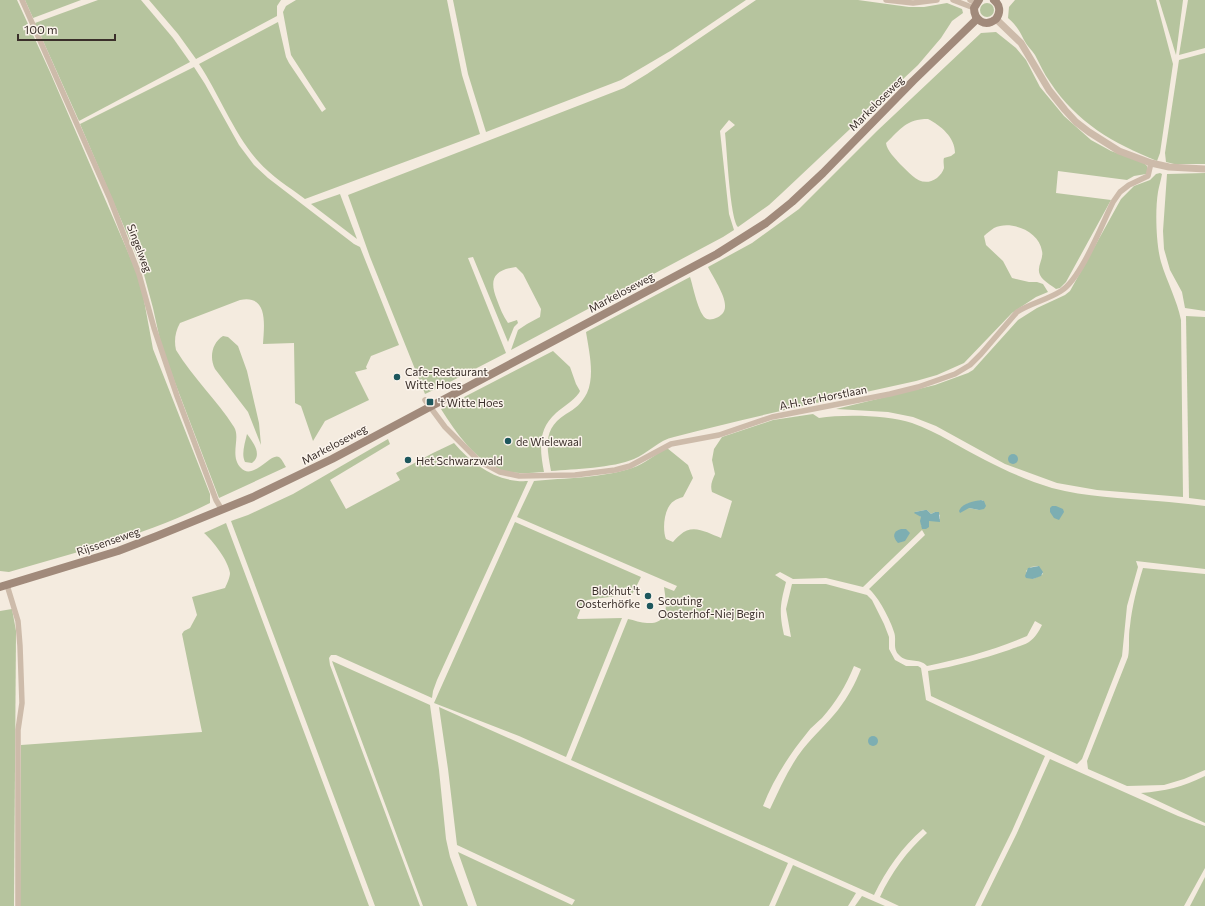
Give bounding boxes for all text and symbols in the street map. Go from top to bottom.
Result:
scale bar [18,16,115,42]
text: 100 m [24,22,58,36]
street label: Markeloseweg [846,73,906,133]
street label: Singelweg [125,222,155,274]
street label: Markeloseweg [586,269,656,315]
place label: Cafe-Restaurant Witte Hoes [405,365,488,391]
marker: Cafe-Restaurant Witte Hoes [392,372,402,382]
street label: A.H. ter Horstlaan [778,382,868,412]
place label: 't Witte Hoes [438,396,503,409]
marker: 't Witte Hoes [425,397,435,407]
street label: Markeloseweg [299,421,369,467]
place label: de Wielewaal [516,435,582,448]
marker: de Wielewaal [503,436,513,446]
place label: Het Schwarzwald [416,454,503,467]
marker: Het Schwarzwald [403,455,413,465]
street label: Rijssenseweg [75,524,141,558]
place label: Blokhut 't Oosterhöfke [576,584,640,610]
marker: Blokhut 't Oosterhöfke [643,591,653,601]
place label: Scouting Oosterhof-Niej Begin [658,594,764,620]
marker: Scouting Oosterhof-Niej Begin [645,601,655,611]

